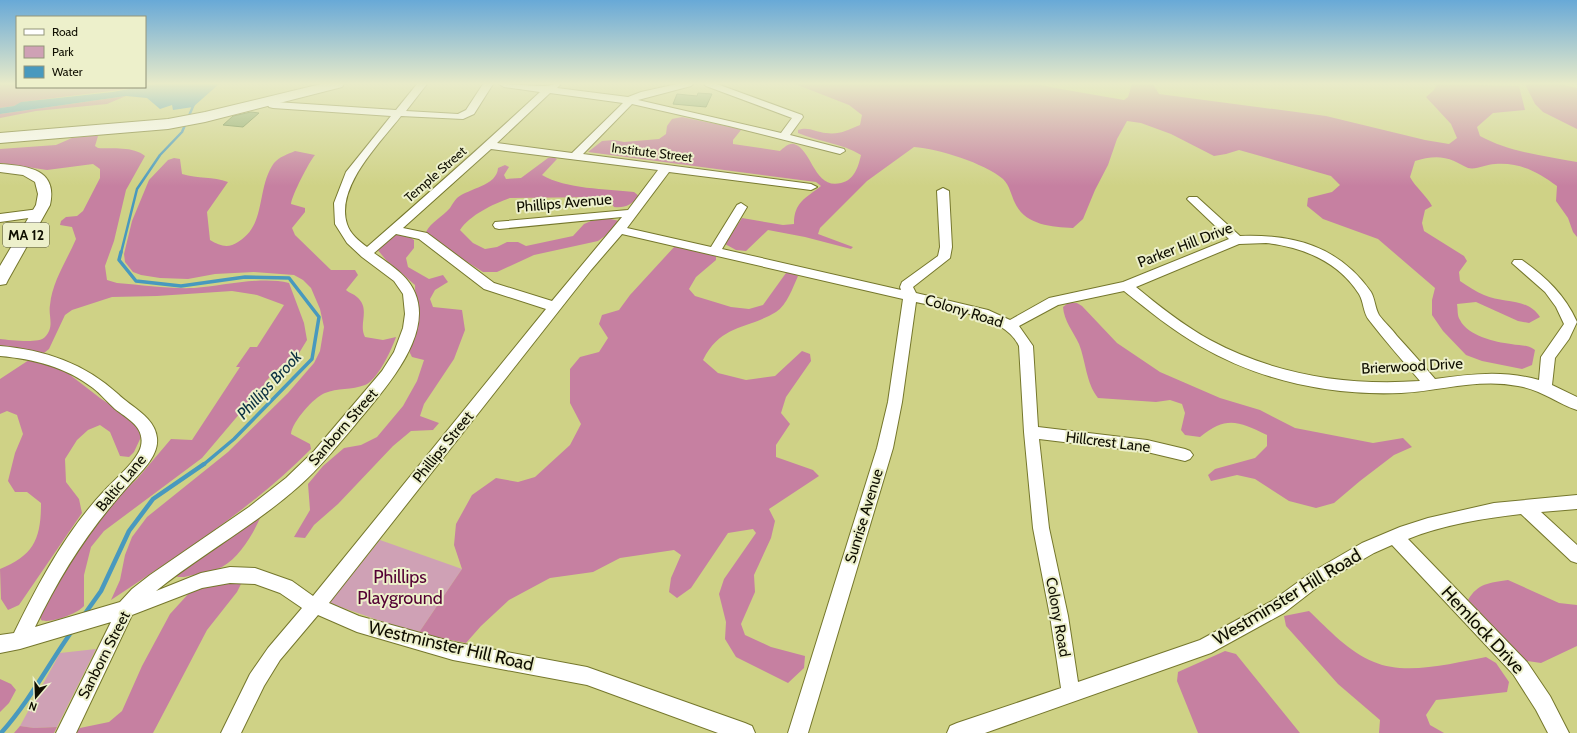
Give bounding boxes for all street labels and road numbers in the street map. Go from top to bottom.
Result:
street label: Institute Street [611,139,694,165]
street label: Temple Street [401,142,470,205]
street label: Phillips Avenue [516,190,613,216]
street label: Parker Hill Drive [1135,219,1235,271]
road number: MA 12 [3,223,49,247]
street label: Colony Road [923,291,1005,331]
street label: Brierwood Drive [1361,354,1464,378]
street label: Sanborn Street [305,385,381,469]
street label: Phillips Street [409,408,477,486]
street label: Hillcrest Lane [1065,428,1152,456]
street label: Baltic Lane [92,451,150,515]
street label: Sunrise Avenue [841,466,887,565]
street label: Westminster Hill Road [1209,544,1365,650]
street label: Colony Road [1042,576,1074,658]
street label: Hemlock Drive [1437,581,1529,679]
street label: Sanborn Street [74,608,134,702]
street label: Westminster Hill Road [366,616,536,676]

